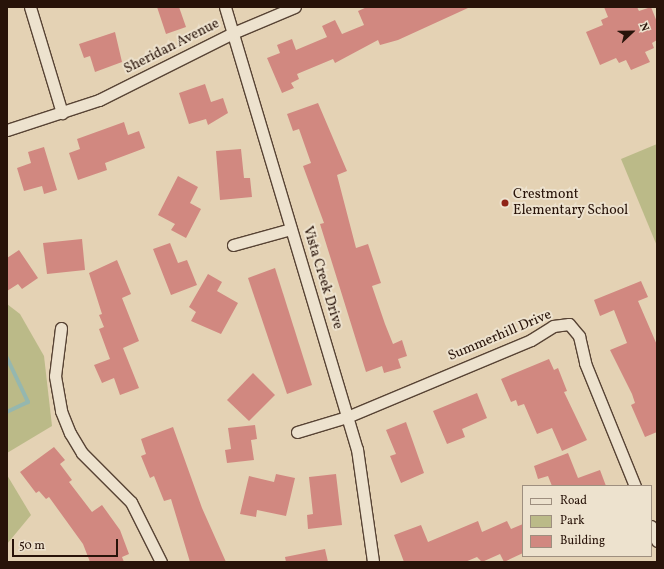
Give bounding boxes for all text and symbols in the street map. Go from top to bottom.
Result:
north arrow [612,12,652,52]
street label: Sheridan Avenue [122,16,222,78]
text: N [635,21,652,34]
place label: Crestmont Elementary School [513,187,629,220]
marker: Crestmont Elementary School [500,198,510,208]
street label: Vista Creek Drive [298,225,346,331]
street label: Summerhill Drive [446,307,554,365]
legend [522,485,652,557]
text: Road [560,493,587,509]
text: Park [560,513,585,529]
scale bar [14,531,120,557]
text: Building [560,533,605,549]
text: 50 m [19,538,45,554]

